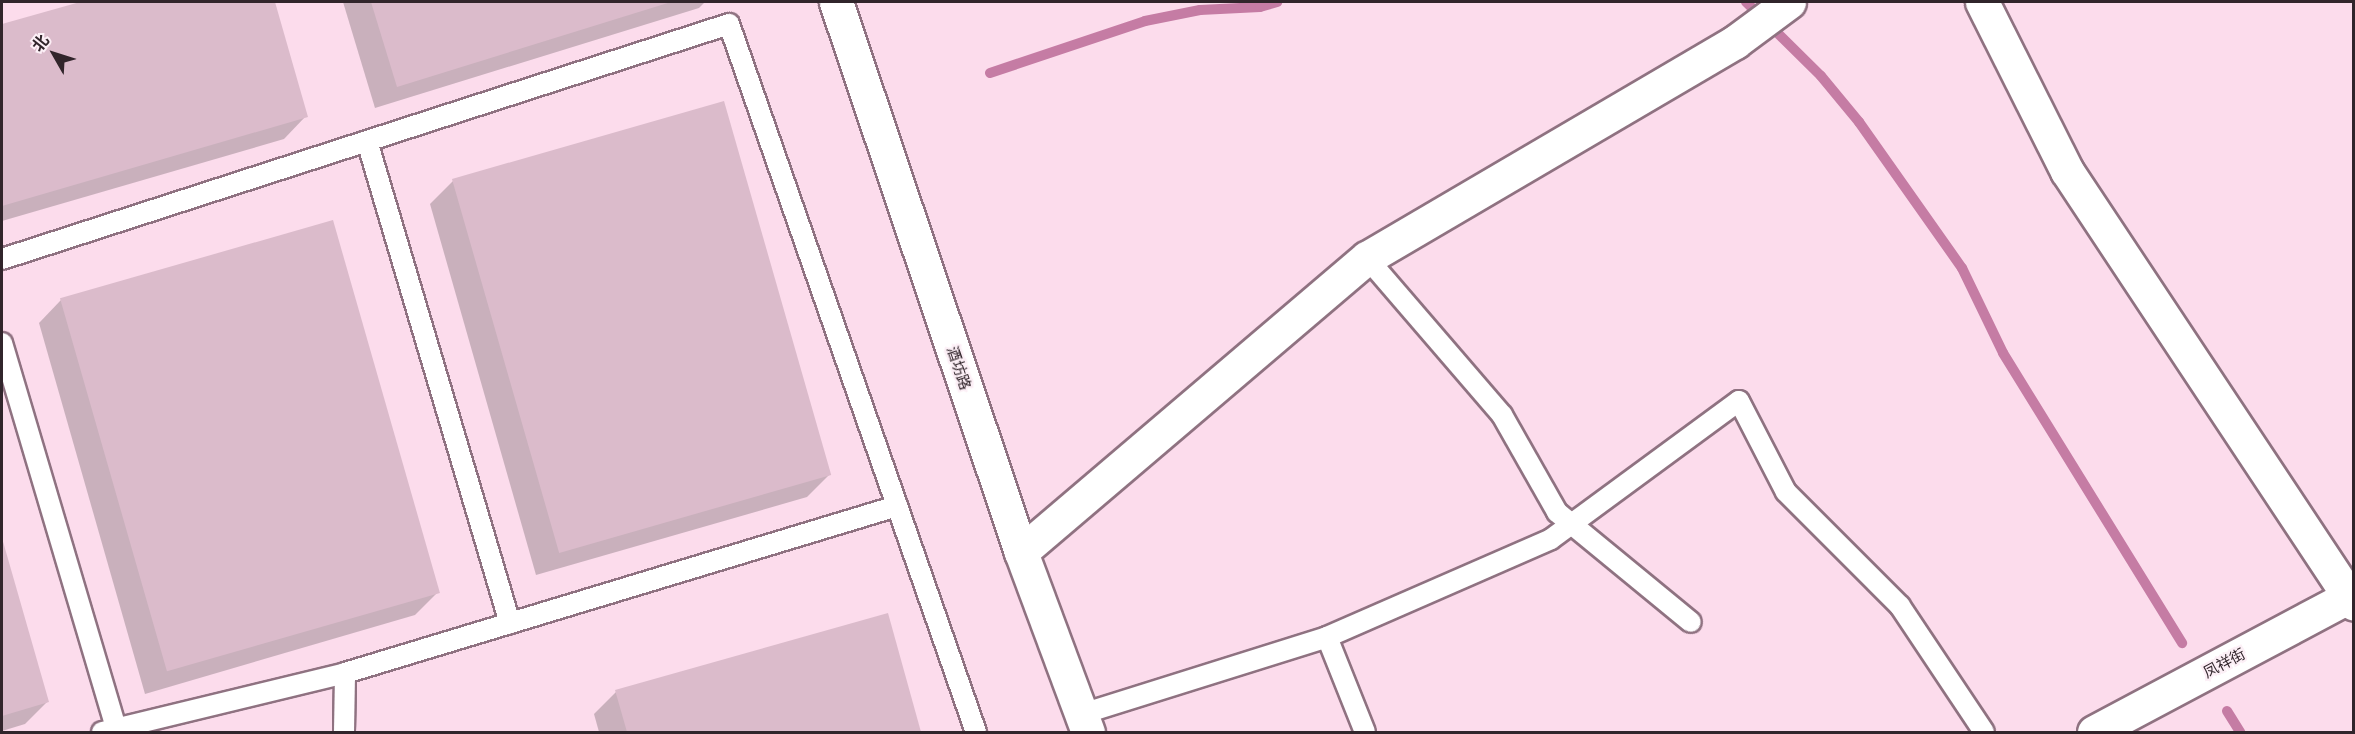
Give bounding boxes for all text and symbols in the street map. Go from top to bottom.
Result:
north arrow [24,24,84,84]
text: 北 [27,30,53,55]
street label: 酒坊路 [943,344,975,392]
street label: 凤祥街 [2200,644,2248,682]

